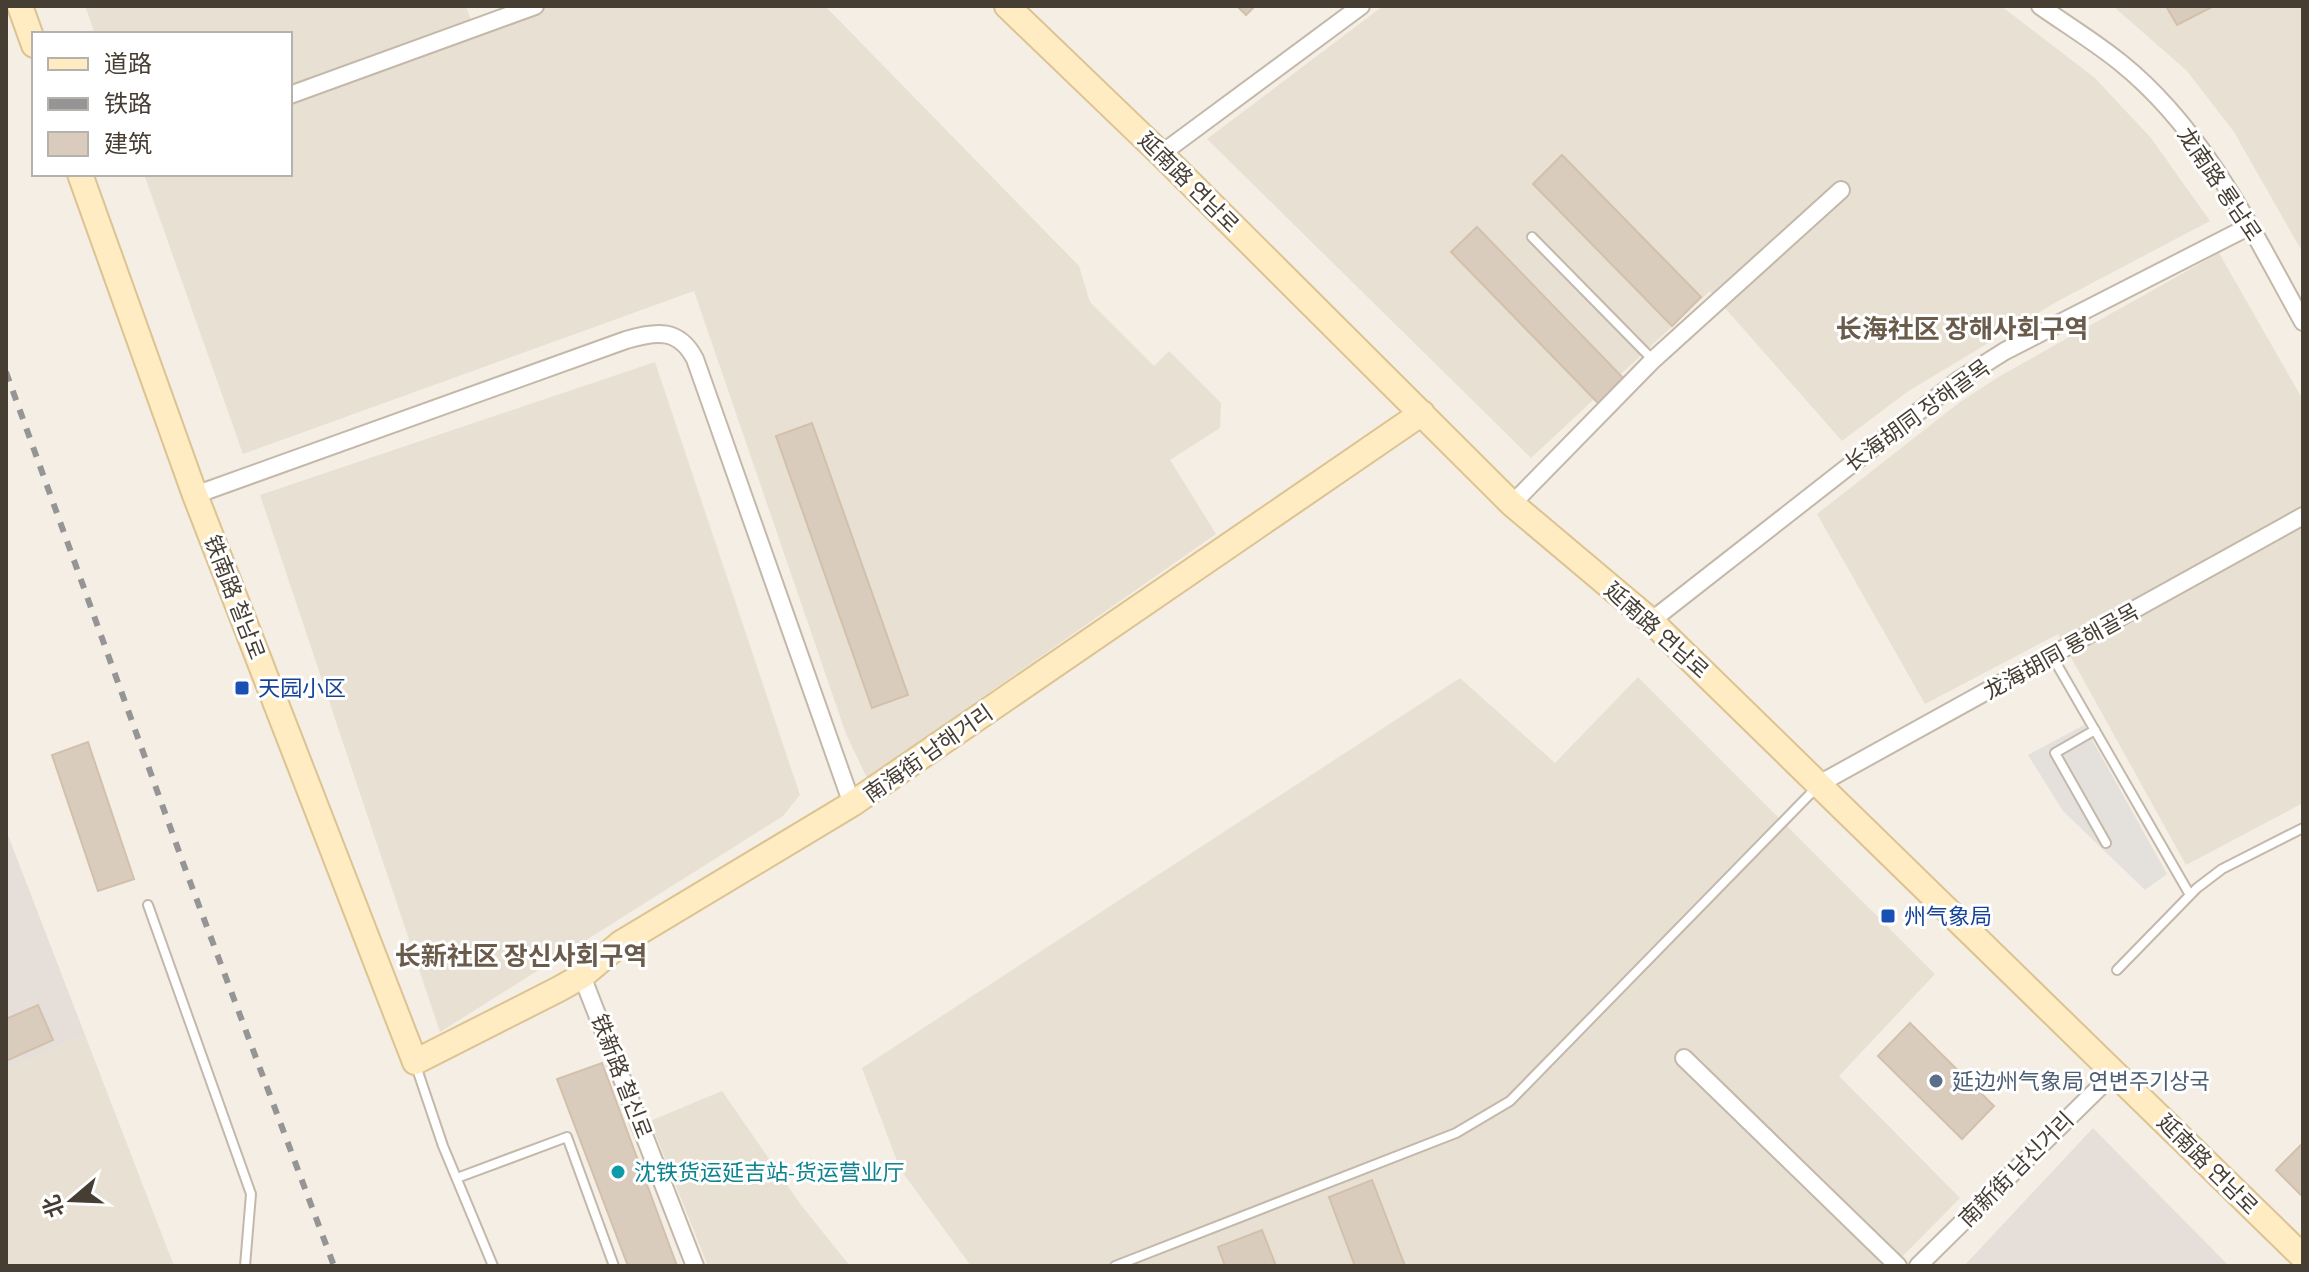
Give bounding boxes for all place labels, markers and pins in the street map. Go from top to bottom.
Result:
place label: 天园小区 [258,673,346,705]
marker: 天园小区 [233,679,251,697]
place label: 州气象局 [1904,901,1992,933]
marker: 州气象局 [1879,907,1897,925]
place label: 延边州气象局 연변주기상국 [1952,1066,2210,1098]
marker: 延边州气象局 연변주기상국 [1927,1072,1945,1090]
place label: 沈铁货运延吉站-货运营业厅 [634,1157,905,1189]
marker: 沈铁货运延吉站-货运营业厅 [609,1163,627,1181]

